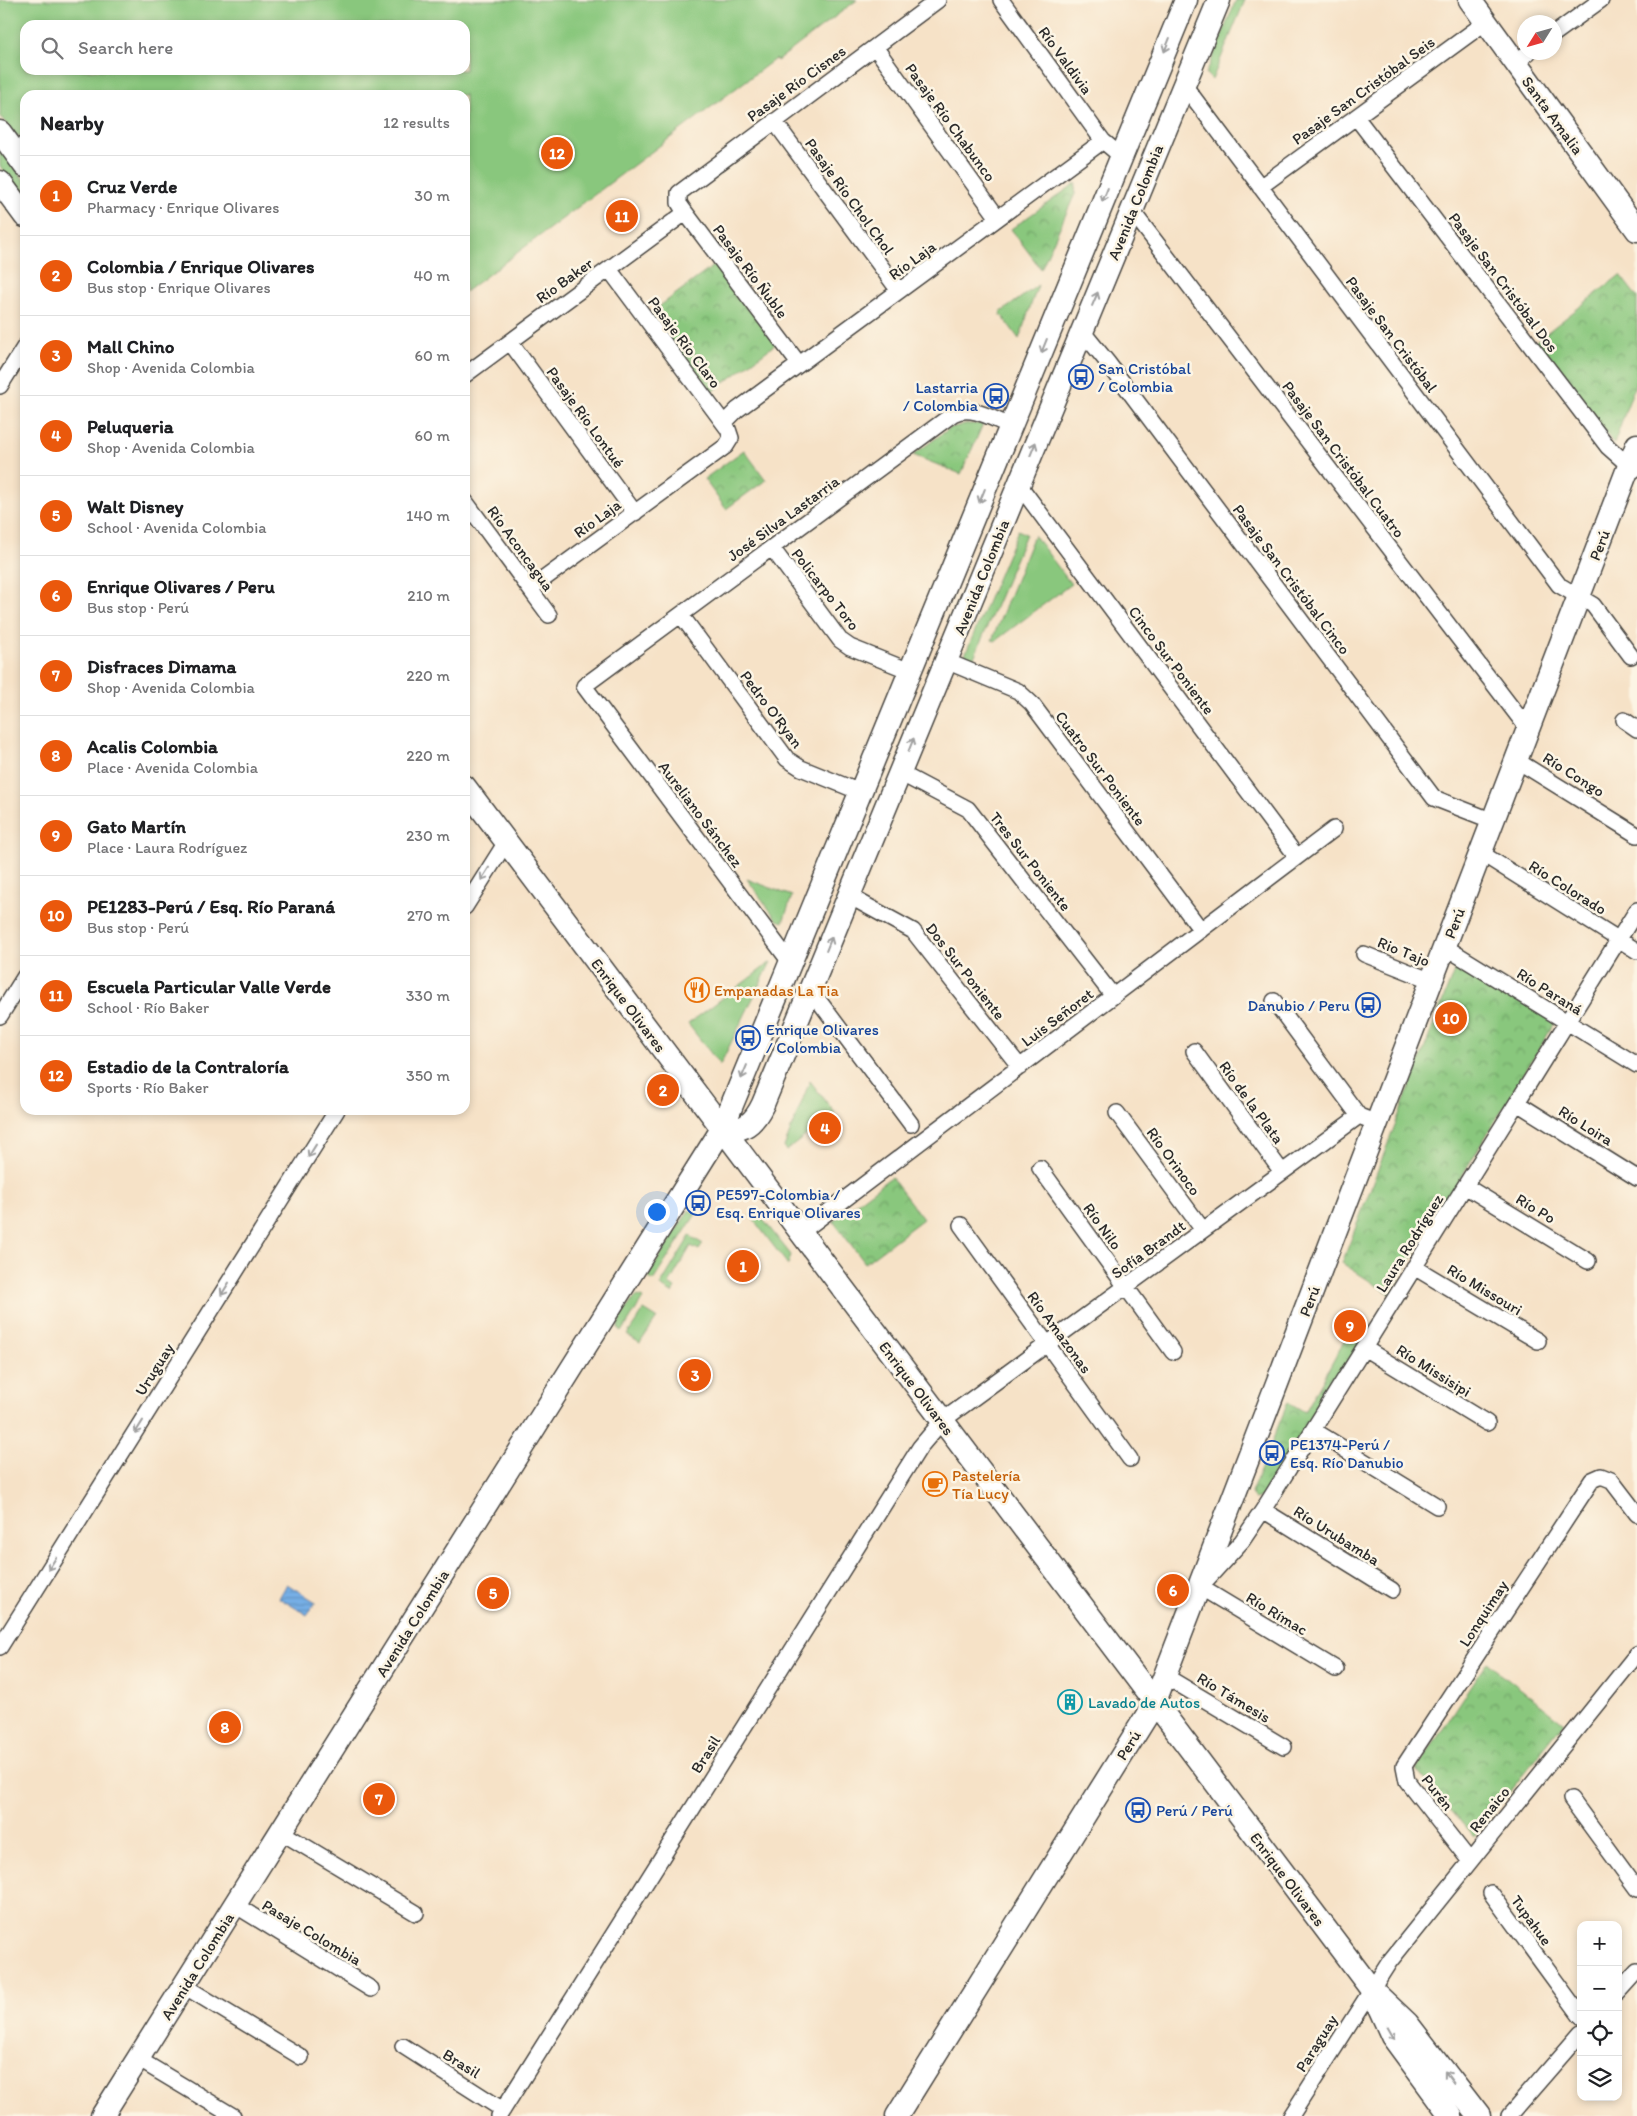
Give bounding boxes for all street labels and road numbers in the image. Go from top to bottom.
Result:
street label: Río Valdivia [1035,23,1097,98]
street label: Pasaje San Cristóbal Seis [1288,32,1438,149]
street label: Pasaje Río Cisnes [743,41,849,126]
street label: Pasaje Río Chabunco [901,59,1000,185]
street label: Santa Amalia [1518,72,1587,158]
street label: Pasaje Río Chol Chol [801,134,899,259]
street label: Avenida Colombia [1104,141,1168,263]
street label: Pasaje San Cristóbal Dos [1445,209,1562,356]
street label: Pasaje Río Ñuble [709,221,792,322]
street label: Río Laja [885,237,940,284]
street label: Río Baker [532,253,596,307]
street label: Pasaje San Cristóbal [1342,273,1442,396]
street label: Pasaje Río Claro [644,293,725,392]
street label: Pasaje Río Lontué [542,363,629,472]
street label: Pasaje San Cristóbal Cuatro [1278,377,1409,541]
street label: José Silva Lastarria [724,471,843,565]
street label: Río Laja [570,495,625,542]
street label: Pasaje San Cristóbal Cinco [1229,500,1354,658]
street label: Río Aconcagua [483,502,558,595]
street label: Avenida Colombia [950,516,1014,638]
street label: Perú [1585,527,1614,563]
street label: Policarpo Toro [788,544,864,634]
street label: Cinco Sur Poniente [1125,602,1219,718]
street label: Pedro O'Ryan [736,667,807,752]
street label: Cuatro Sur Poniente [1051,707,1150,829]
street label: Río Congo [1539,748,1608,801]
street label: Aureliano Sánchez [655,758,747,871]
street label: Tres Sur Poniente [986,808,1075,915]
street label: Río Colorado [1525,856,1610,919]
street label: Perú [1440,905,1469,941]
street label: Dos Sur Poniente [922,919,1010,1024]
street label: Rio Tajo [1375,932,1433,971]
street label: Enrique Olivares [587,955,670,1056]
street label: Río Paraná [1513,964,1587,1019]
street label: Luis Señoret [1018,984,1097,1051]
street label: Río de la Plata [1215,1057,1288,1148]
street label: Río Loira [1555,1101,1617,1150]
street label: Río Orinoco [1142,1123,1205,1199]
street label: Río Po [1512,1189,1559,1228]
street label: Laura Rodríguez [1372,1190,1448,1296]
street label: Río Nilo [1079,1199,1126,1253]
street label: Sofía Brandt [1107,1216,1189,1283]
street label: Río Missouri [1444,1260,1526,1319]
street label: Perú [1295,1283,1324,1319]
street label: Río Amazonas [1023,1287,1096,1377]
street label: Enrique Olivares [875,1338,958,1439]
street label: Uruguay [131,1339,178,1399]
street label: Río Missisipi [1393,1340,1475,1401]
street label: Río Urubamba [1290,1501,1384,1570]
street label: Avenida Colombia [372,1565,453,1680]
street label: Lonquimay [1455,1576,1512,1650]
street label: Río Rímac [1243,1588,1311,1639]
street label: Río Támesis [1194,1668,1274,1727]
street label: Perú [1112,1727,1145,1764]
street label: Brasil [687,1732,725,1777]
street label: Purén [1418,1771,1458,1814]
street label: Renaico [1465,1782,1514,1836]
street label: Enrique Olivares [1246,1829,1329,1930]
street label: Tupahue [1507,1891,1556,1949]
street label: Pasaje Colombia [259,1895,365,1970]
street label: Avenida Colombia [157,1908,238,2023]
street label: Paraguay [1291,2011,1342,2075]
street label: Brasil [439,2045,484,2083]

